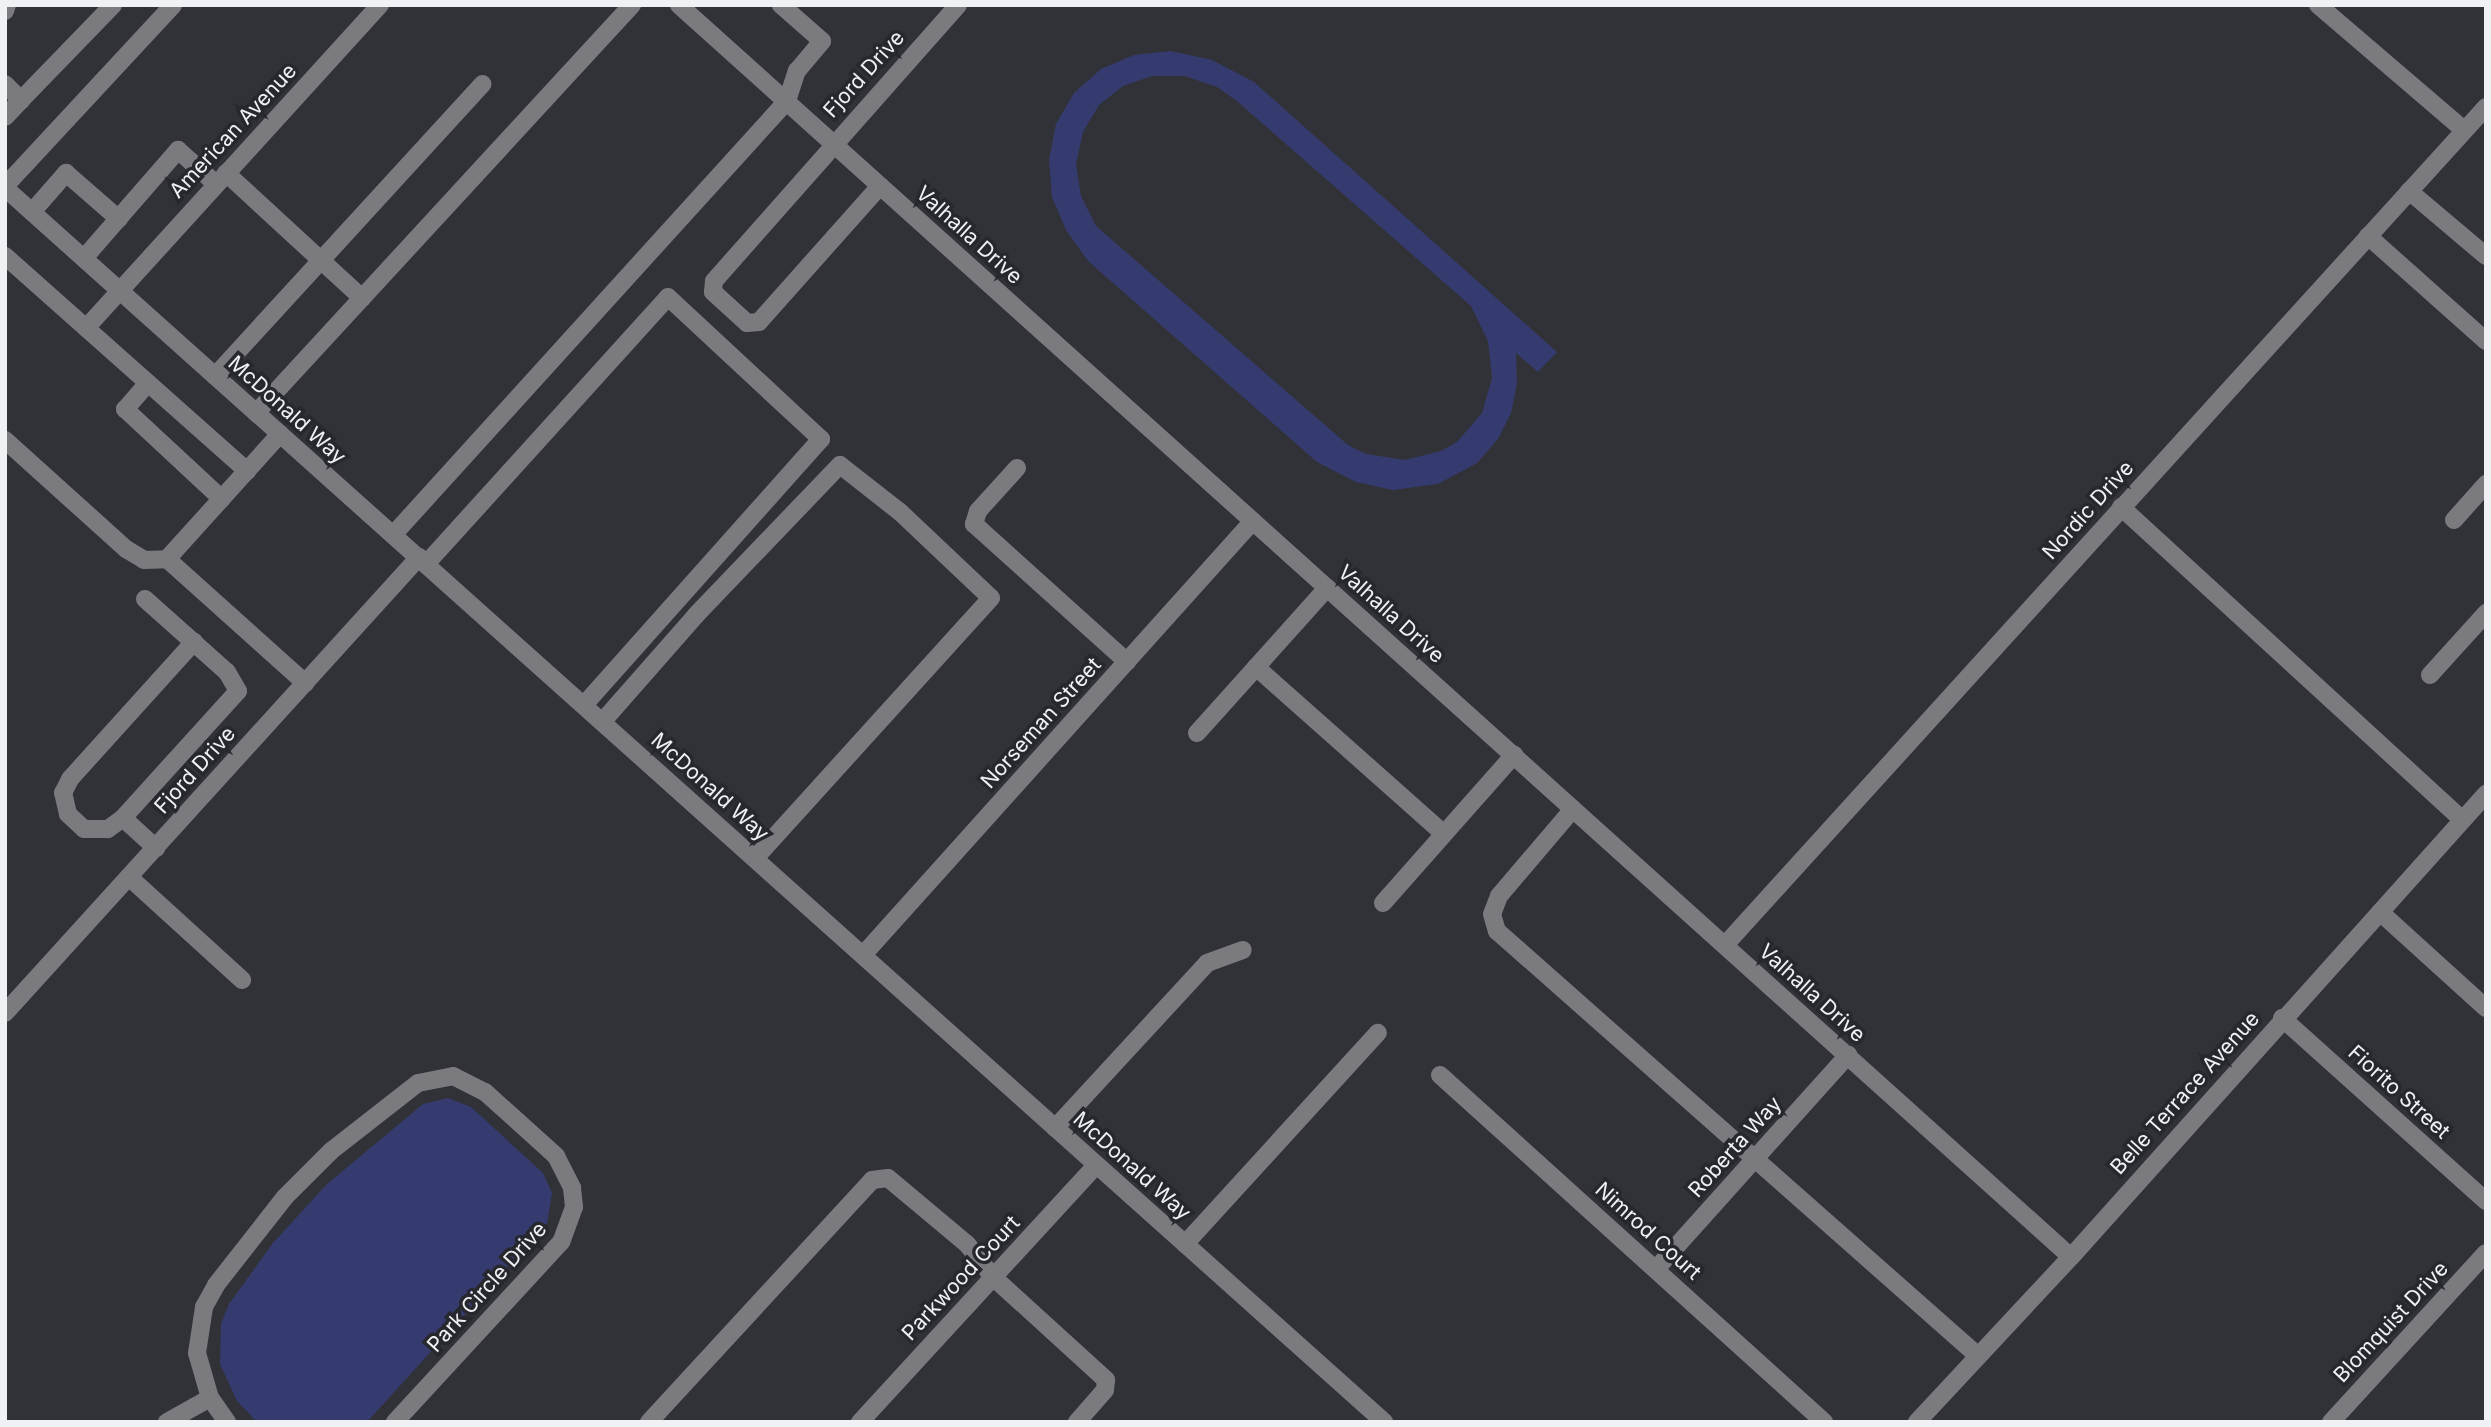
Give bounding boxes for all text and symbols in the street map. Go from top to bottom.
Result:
street label: Fjord Drive [818,25,910,123]
street label: American Avenue [164,59,302,203]
street label: Valhalla Drive [911,181,1027,289]
street label: McDonald Way [223,351,351,469]
street label: Nordic Drive [2037,456,2139,564]
street label: Valhalla Drive [1333,560,1449,668]
street label: Norseman Street [976,652,1106,794]
street label: Fjord Drive [149,721,241,819]
street label: McDonald Way [646,728,774,846]
street label: Valhalla Drive [1754,939,1870,1047]
street label: Belle Terrace Avenue [2105,1006,2265,1180]
street label: Fiorito Street [2343,1040,2455,1144]
street label: Roberta Way [1683,1091,1787,1203]
street label: McDonald Way [1068,1107,1196,1225]
street label: Nimrod Court [1590,1177,1706,1285]
street label: Parkwood Court [897,1210,1025,1346]
street label: Park Circle Drive [422,1217,552,1357]
street label: Blomquist Drive [2329,1256,2453,1388]

